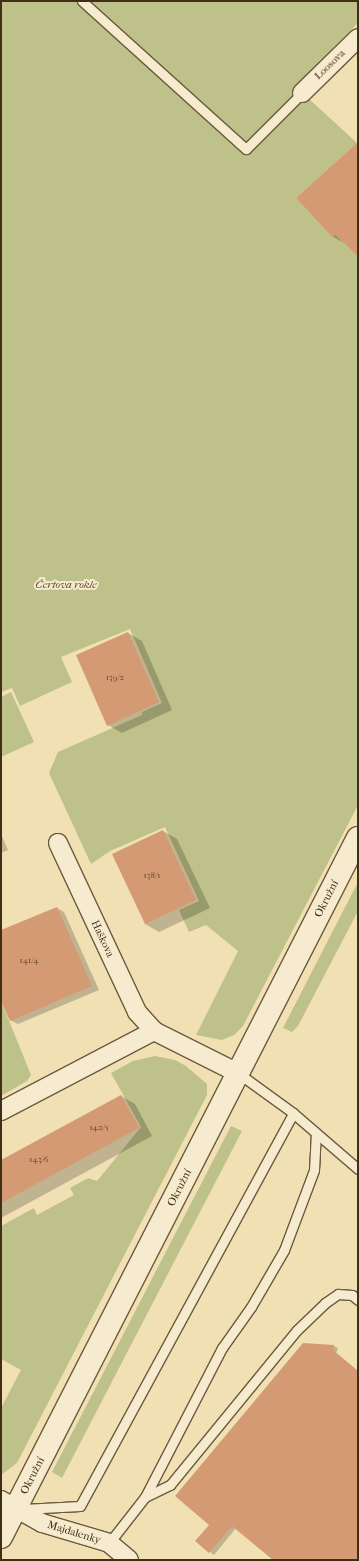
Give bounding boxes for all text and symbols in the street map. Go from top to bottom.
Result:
street label: Loosova [312,47,348,83]
park label: Čertova rokle [35,578,97,592]
house number: 139/2 [106,672,124,682]
house number: 138/1 [144,870,160,880]
street label: Okružní [312,878,342,920]
street label: Haškova [88,918,116,960]
house number: 141/4 [19,955,39,965]
house number: 142/5 [89,1122,109,1132]
house number: 143/6 [29,1154,49,1164]
street label: Okružní [165,1167,195,1209]
street label: Okružní [18,1455,48,1497]
street label: Majdalenky [46,1519,102,1547]

